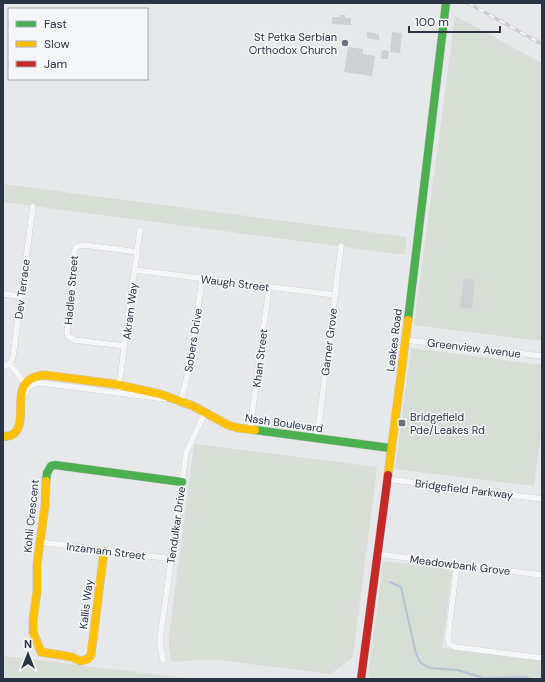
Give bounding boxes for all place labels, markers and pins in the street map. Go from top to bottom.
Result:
place label: St Petka Serbian Orthodox Church [249,30,337,57]
marker: St Petka Serbian Orthodox Church [340,38,350,48]
place label: Bridgefield Pde/Leakes Rd [410,410,485,437]
marker: Bridgefield Pde/Leakes Rd [397,418,407,428]

